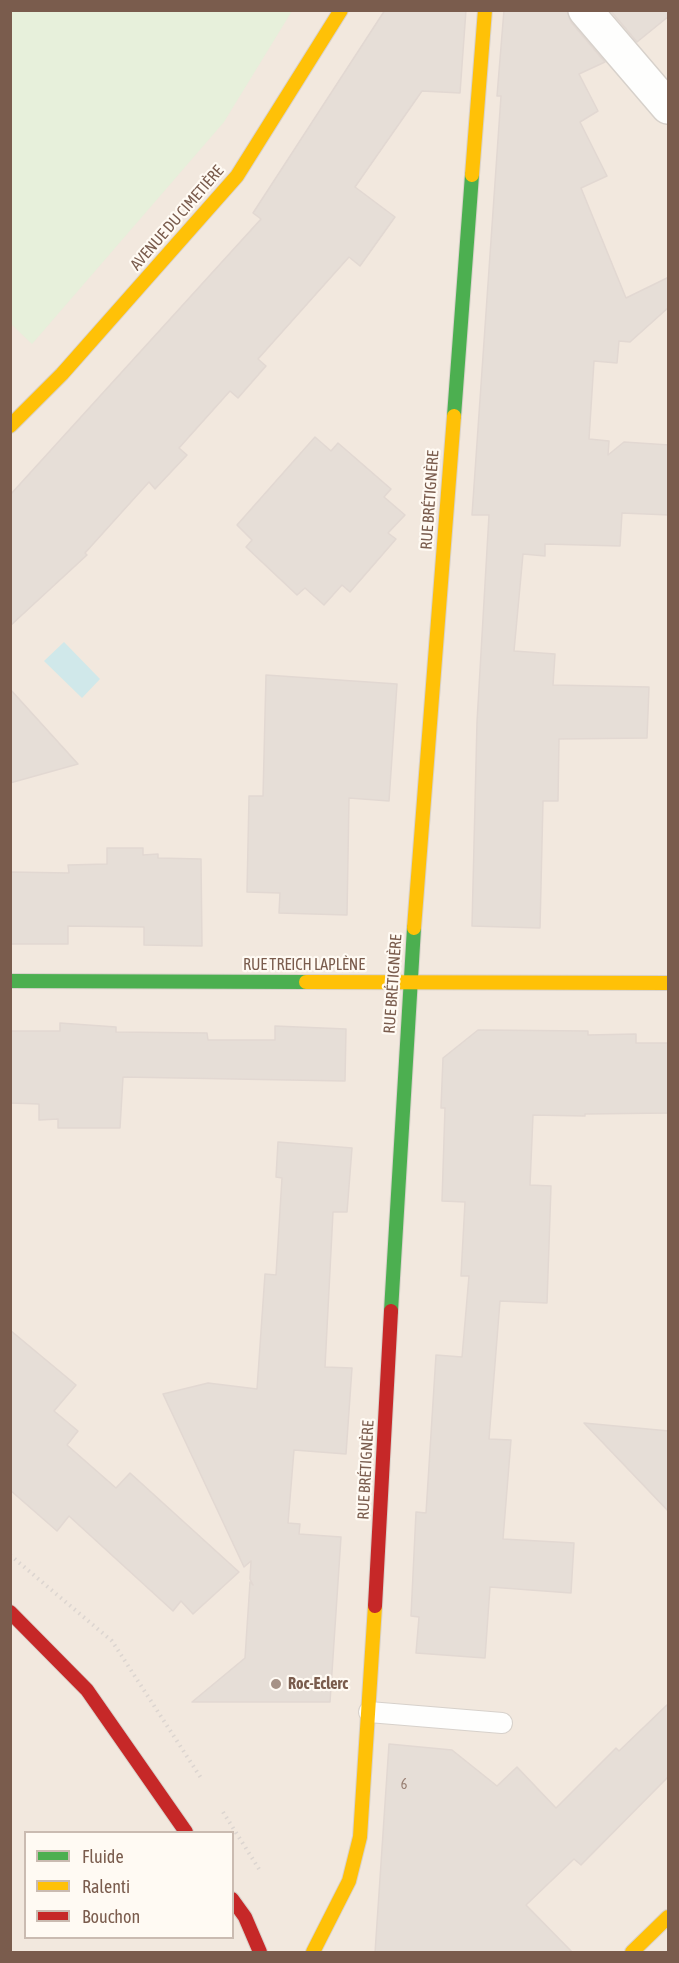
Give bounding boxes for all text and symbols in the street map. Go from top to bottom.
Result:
street label: AVENUE DU CIMETIÈRE [126,162,228,274]
street label: RUE BRÉTIGNÈRE [417,450,443,550]
street label: RUE BRÉTIGNÈRE [380,934,406,1034]
street label: RUE TREICH LAPLÈNE [243,955,365,975]
street label: RUE BRÉTIGNÈRE [354,1420,378,1520]
place label: Roc-Eclerc [288,1674,348,1694]
marker: Roc-Eclerc [269,1677,283,1691]
house number: 6 [401,1777,407,1793]
legend [24,1831,234,1939]
text: Fluide [82,1846,124,1867]
text: Ralenti [82,1876,130,1897]
text: Bouchon [82,1906,140,1927]

